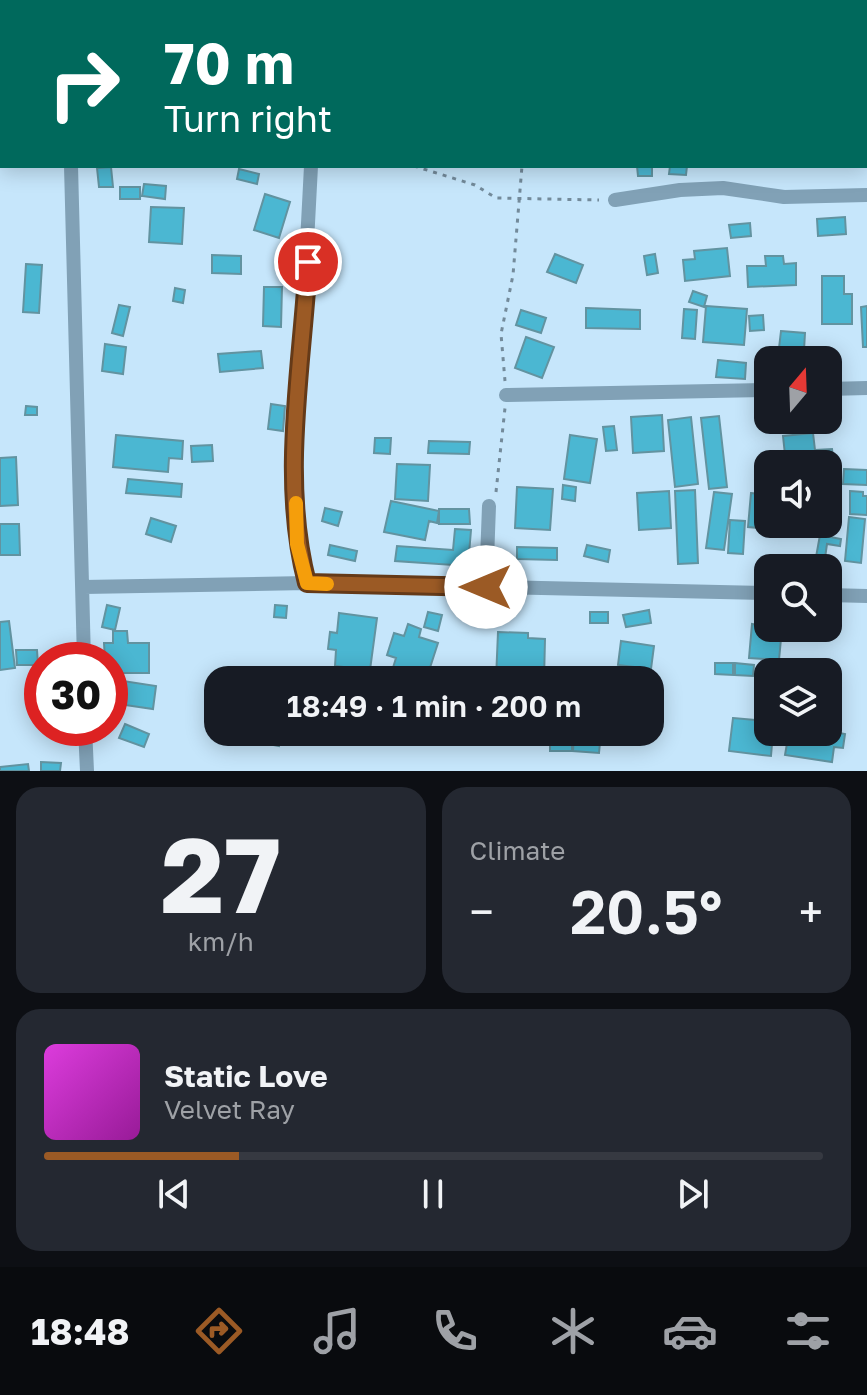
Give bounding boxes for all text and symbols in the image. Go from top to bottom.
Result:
text: 70 m [164,29,294,96]
icon: right [32,32,136,136]
text: Turn right [164,97,332,140]
pin [274,228,342,296]
icon: arrive [286,240,330,284]
north arrow [754,346,842,434]
map controls [754,346,842,746]
button: sound [754,450,842,538]
position arrow [444,545,528,629]
button: search [754,554,842,642]
speed limit sign: 30 [24,642,128,746]
button: layers [754,658,842,746]
text: 18:49 · 1 min · 200 m [287,688,581,724]
text: 27 [161,811,281,936]
text: Climate [470,835,565,866]
text: 20.5° [570,875,722,947]
text: − [470,885,494,938]
text: + [799,885,823,938]
text: km/h [188,926,254,957]
text: Static Love [164,1058,328,1094]
text: Velvet Ray [164,1094,295,1125]
icon: previous [152,1172,196,1216]
icon: pause [411,1172,455,1216]
icon: next [671,1172,715,1216]
icon: directions [191,1303,247,1359]
icon: music [309,1303,365,1359]
icon: phone [427,1303,483,1359]
icon: climate [545,1303,601,1359]
icon: car [662,1303,718,1359]
icon: filters [780,1303,836,1359]
text: 18:48 [31,1310,130,1353]

